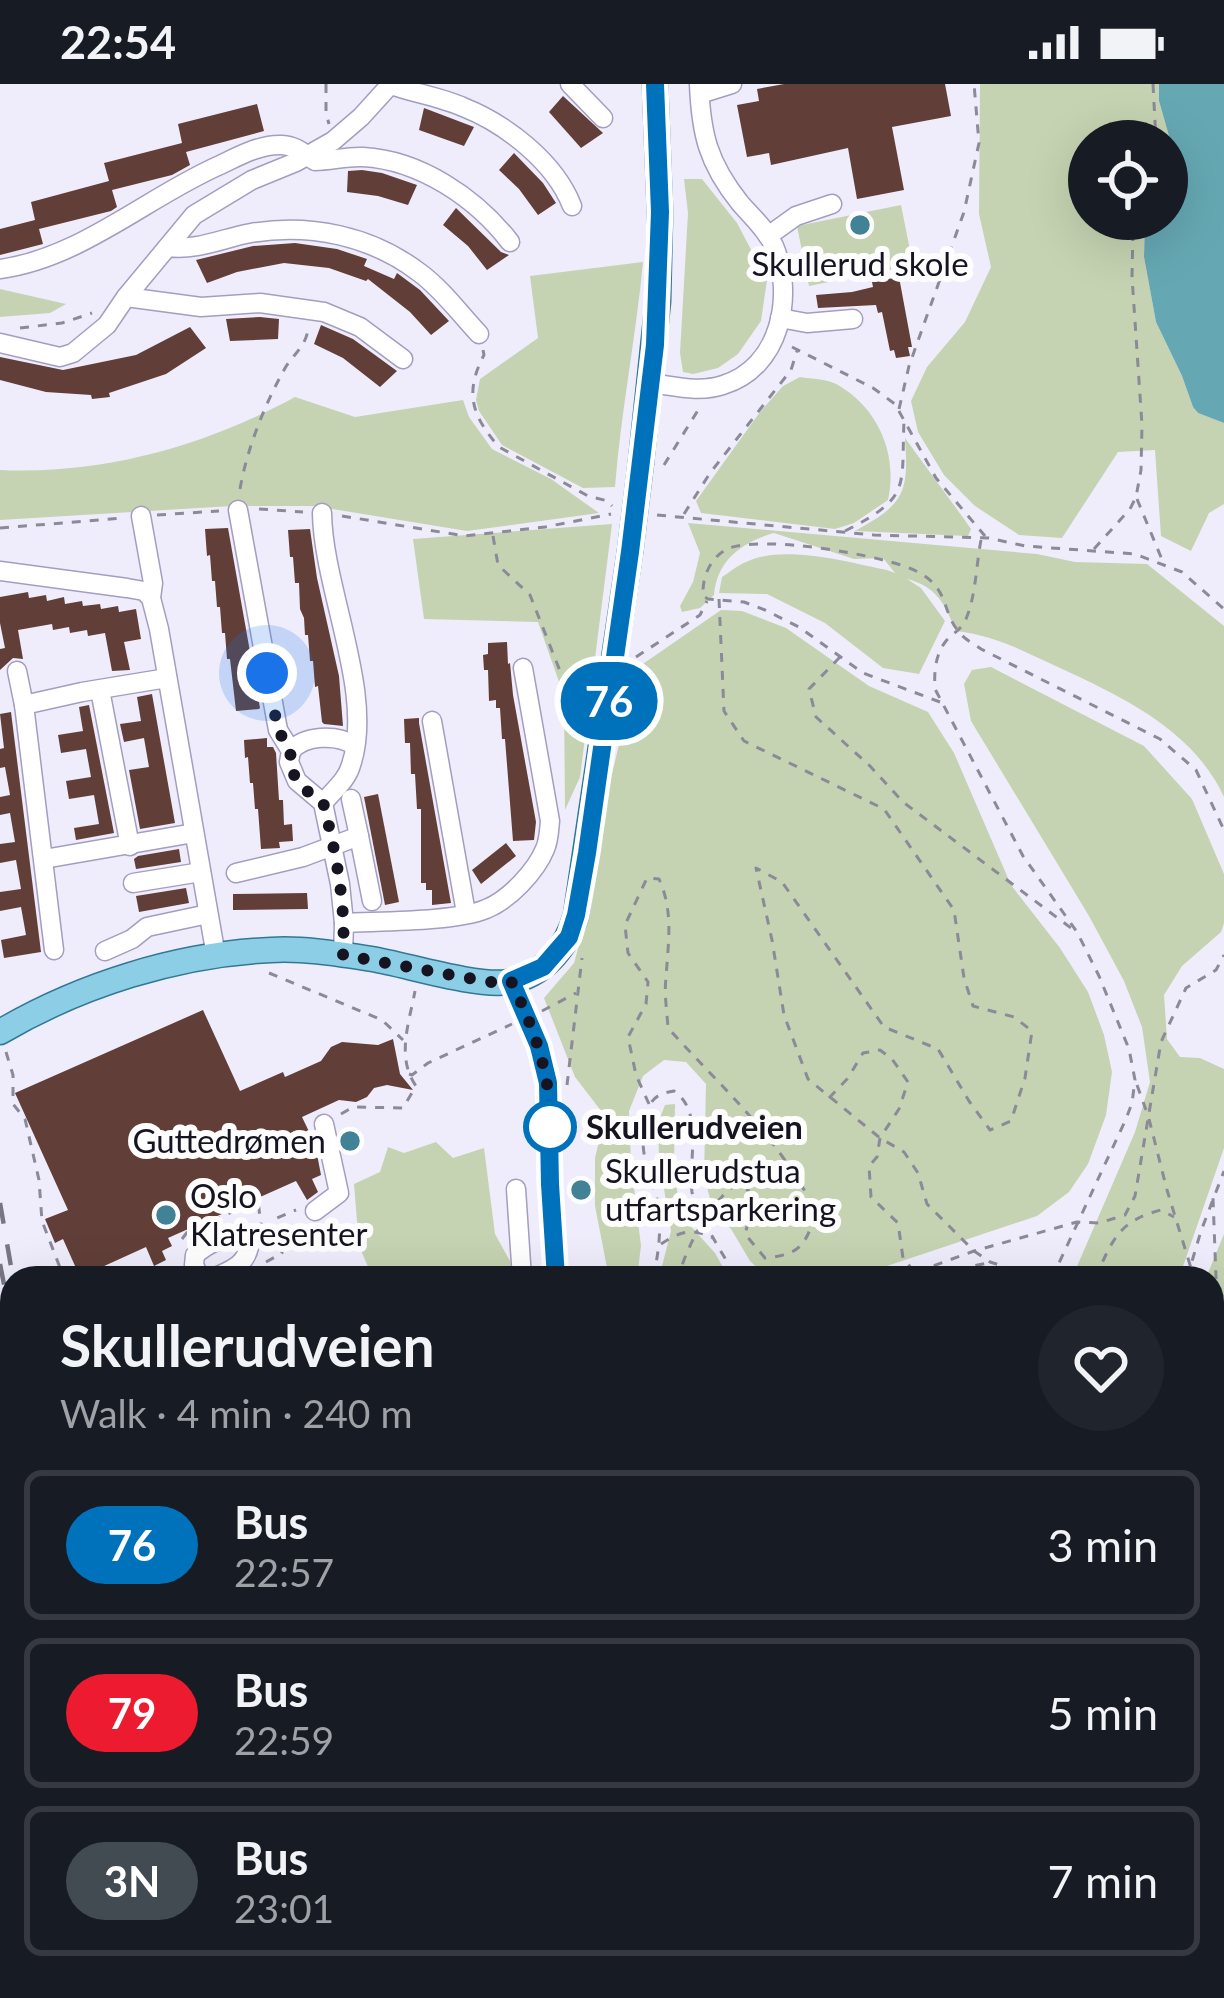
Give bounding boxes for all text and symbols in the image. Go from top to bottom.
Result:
text: 22:54 [60,15,176,69]
map controls [1068,120,1188,240]
button: locate [1068,120,1188,240]
marker: Skullerud skole [847,212,873,238]
place label: Skullerud skole [751,243,969,283]
your location [237,643,297,703]
line badge: 76 [555,662,663,740]
text: 76 [585,676,633,726]
marker: Skullerudveien [525,1102,575,1152]
place label: Skullerudveien [586,1106,803,1146]
place label: Guttedrømen [132,1120,326,1160]
marker: Guttedrømen [337,1128,363,1154]
place label: Skullerudstua utfartsparkering [605,1150,836,1228]
place label: Oslo Klatresenter [190,1175,368,1253]
marker: Skullerudstua utfartsparkering [568,1177,594,1203]
marker: Oslo Klatresenter [153,1202,179,1228]
button: heart [1038,1305,1164,1431]
text: Skullerudveien [60,1311,435,1379]
text: Walk · 4 min · 240 m [60,1390,413,1436]
text: Bus [234,1495,308,1549]
text: 3 min [1047,1518,1158,1572]
text: 76 [108,1520,156,1570]
text: 22:57 [234,1549,334,1595]
text: Bus [234,1663,308,1717]
text: 5 min [1047,1686,1158,1740]
text: 79 [108,1688,156,1738]
text: 22:59 [234,1717,334,1763]
text: Bus [234,1831,308,1885]
text: 7 min [1047,1854,1158,1908]
text: 3N [104,1856,160,1906]
text: 23:01 [234,1885,334,1931]

